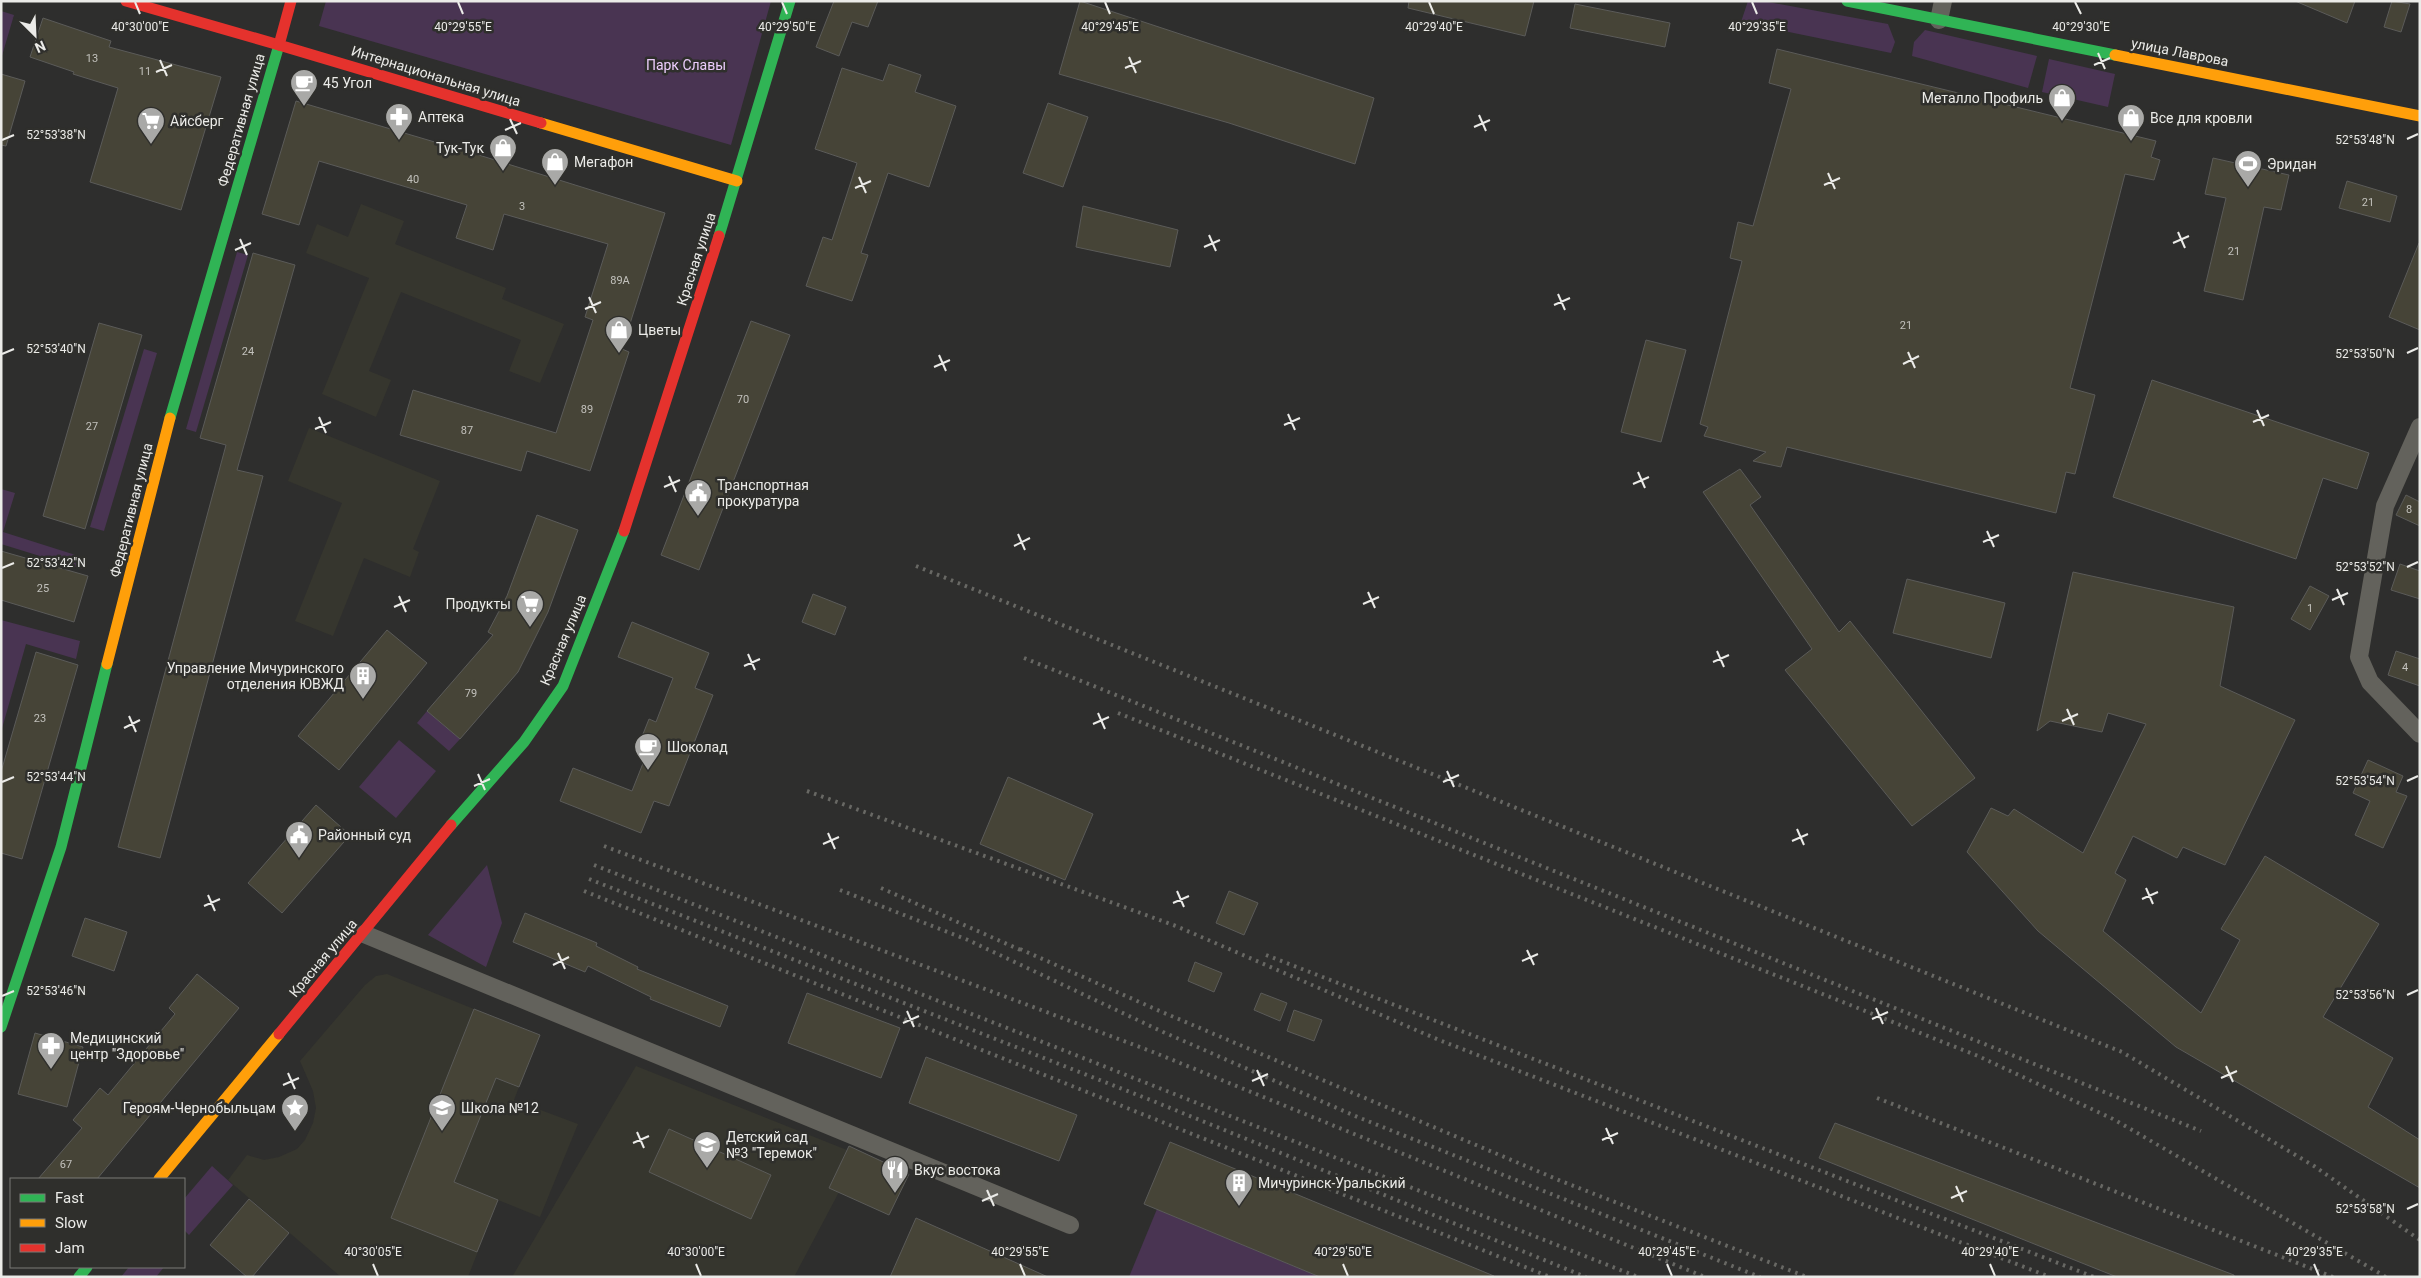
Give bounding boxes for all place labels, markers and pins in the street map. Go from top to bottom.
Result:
cafe icon: 45 Угол [289,68,319,107]
place label: 45 Угол [323,75,372,91]
shop icon: Металло Профиль [2047,83,2077,122]
place label: Металло Профиль [1922,90,2043,106]
pharmacy icon: Аптека [384,102,414,141]
shop icon: Все для кровли [2116,103,2146,142]
supermarket icon: Айсберг [136,106,166,145]
place label: Аптека [418,109,464,125]
place label: Все для кровли [2150,110,2252,126]
place label: Айсберг [170,113,224,129]
shop icon: Тук-Тук [488,133,518,172]
place label: Тук-Тук [436,140,484,156]
shop icon: Мегафон [540,147,570,186]
sports icon: Эридан [2233,149,2263,188]
place label: Мегафон [574,154,633,170]
place label: Эридан [2267,156,2317,172]
shop icon: Цветы [604,315,634,354]
place label: Цветы [638,322,681,338]
place label: Транспортная прокуратура [717,477,809,509]
public building icon: Транспортная прокуратура [683,478,713,517]
supermarket icon: Продукты [515,589,545,628]
place label: Продукты [445,596,511,612]
place label: Управление Мичуринского отделения ЮВЖД [167,660,344,692]
building icon: Управление Мичуринского отделения ЮВЖД [348,661,378,700]
cafe icon: Шоколад [633,732,663,771]
place label: Шоколад [667,739,728,755]
public building icon: Районный суд [284,820,314,859]
place label: Районный суд [318,827,412,843]
place label: Медицинский центр "Здоровье" [70,1030,184,1062]
pharmacy icon: Медицинский центр "Здоровье" [36,1031,66,1070]
place icon: Героям-Чернобыльцам [280,1093,310,1132]
school or university icon: Школа №12 [427,1093,457,1132]
place label: Героям-Чернобыльцам [123,1100,276,1116]
place label: Школа №12 [461,1100,539,1116]
place label: Детский сад №3 "Теремок" [726,1129,817,1161]
school or university icon: Детский сад №3 "Теремок" [692,1130,722,1169]
restaurant icon: Вкус востока [880,1155,910,1194]
place label: Вкус востока [914,1162,1001,1178]
building icon: Мичуринск-Уральский [1224,1168,1254,1207]
place label: Мичуринск-Уральский [1258,1175,1406,1191]

